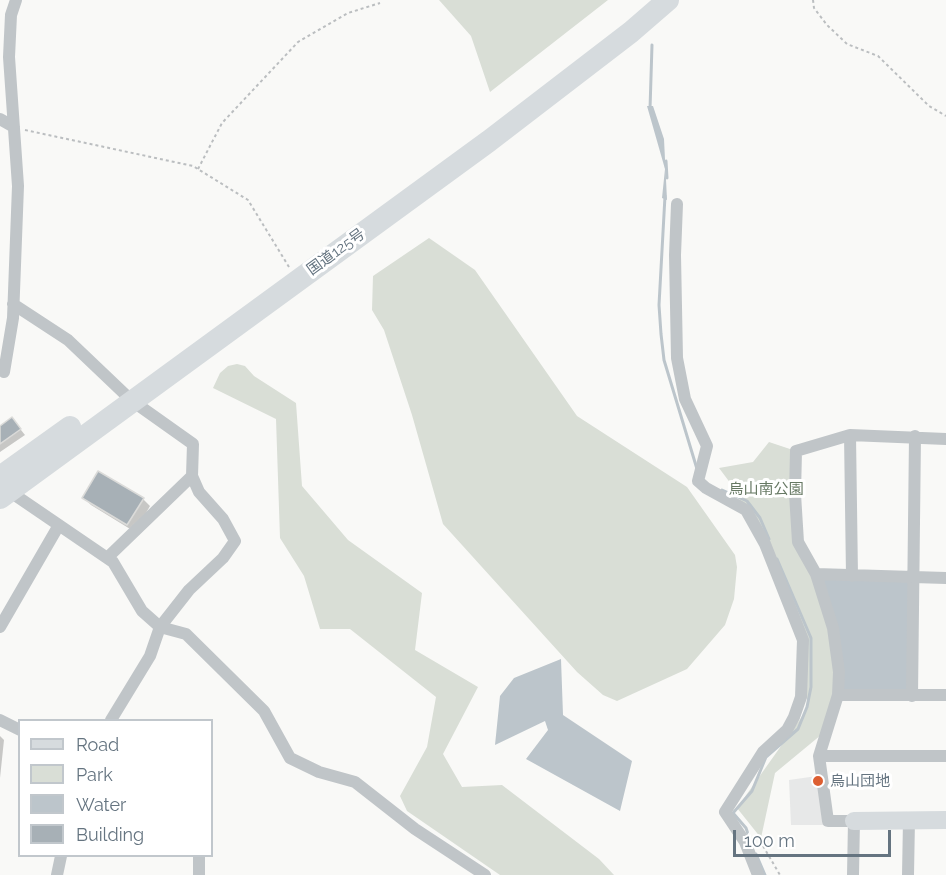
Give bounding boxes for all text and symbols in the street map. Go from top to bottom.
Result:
street label: 国道125号 [303,225,369,279]
park label: 烏山南公園 [729,480,803,498]
legend [18,719,213,857]
text: Road [76,734,119,755]
text: Park [76,764,113,785]
place label: 烏山団地 [830,772,890,790]
marker: 烏山団地 [811,774,825,788]
text: Water [76,794,126,815]
scale bar [736,818,894,856]
text: Building [76,824,144,845]
text: 100 m [744,830,795,851]

